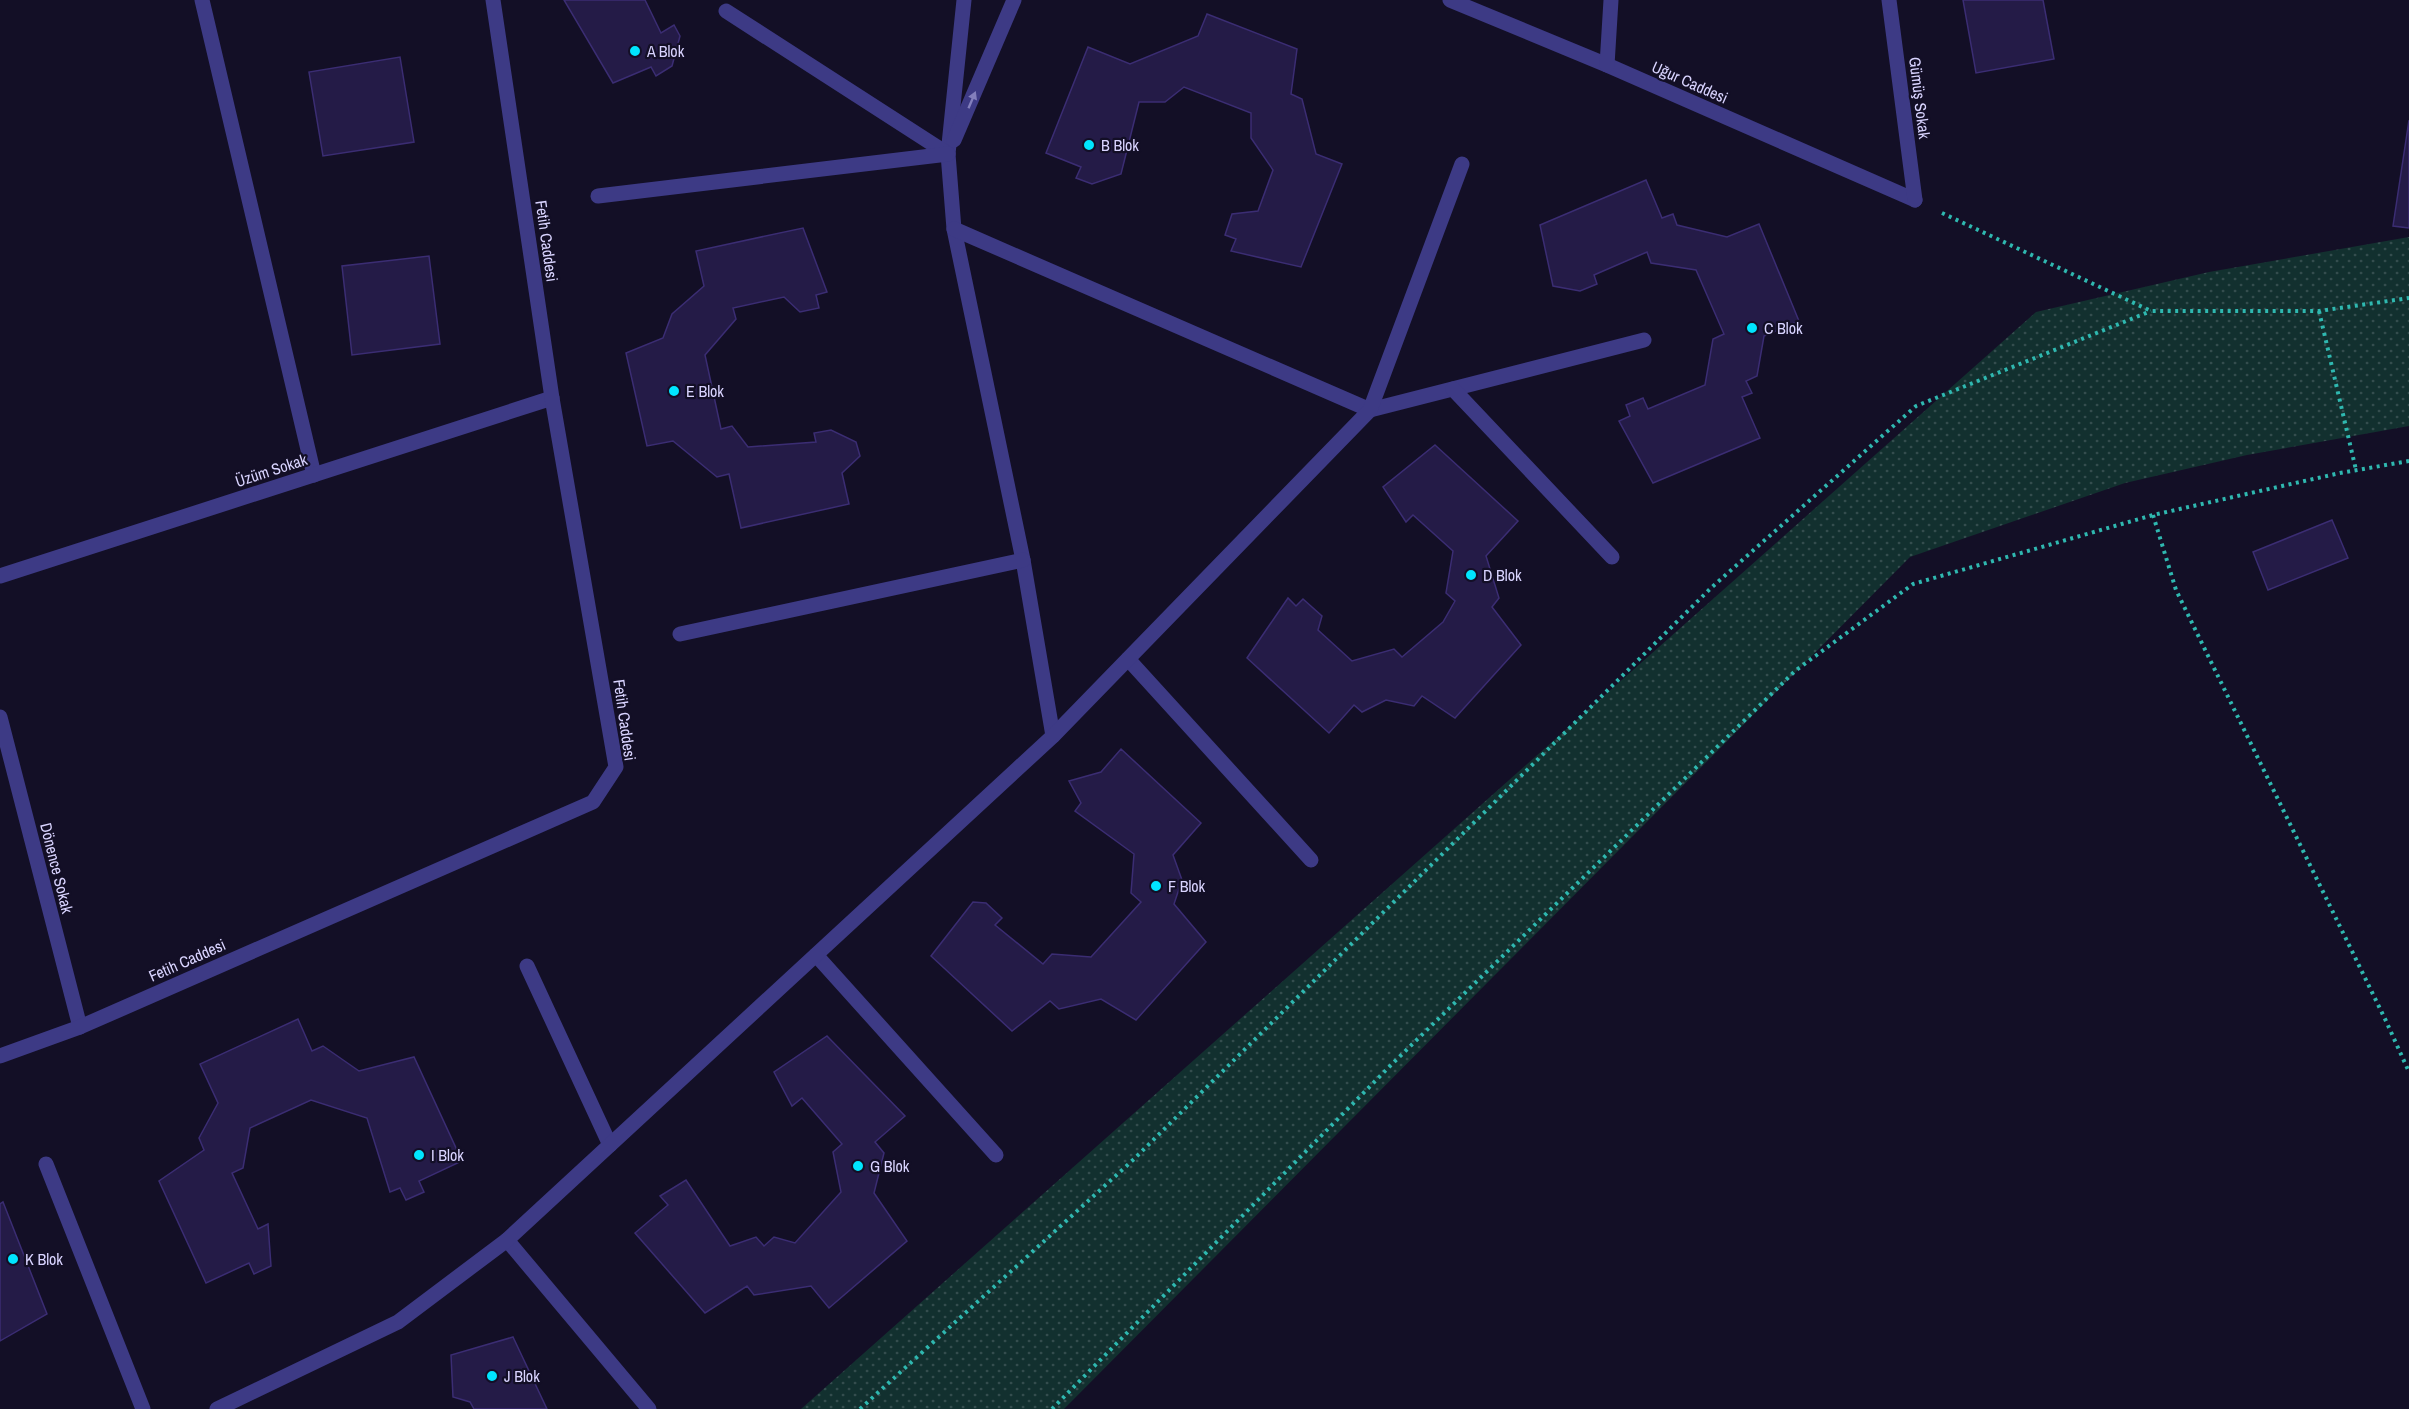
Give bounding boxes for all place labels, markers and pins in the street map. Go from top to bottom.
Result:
place label: A Blok [646,40,685,62]
marker: A Blok [628,44,642,58]
place label: B Blok [1101,134,1139,156]
marker: B Blok [1082,138,1096,152]
place label: C Blok [1764,317,1803,339]
marker: C Blok [1745,321,1759,335]
place label: E Blok [686,380,724,402]
marker: E Blok [667,384,681,398]
place label: D Blok [1483,564,1522,586]
marker: D Blok [1464,568,1478,582]
place label: F Blok [1168,875,1206,897]
marker: F Blok [1149,879,1163,893]
place label: I Blok [431,1144,464,1166]
marker: I Blok [412,1148,426,1162]
place label: G Blok [870,1155,910,1177]
marker: G Blok [851,1159,865,1173]
place label: K Blok [25,1248,63,1270]
marker: K Blok [6,1252,20,1266]
place label: J Blok [504,1365,540,1387]
marker: J Blok [485,1369,499,1383]

